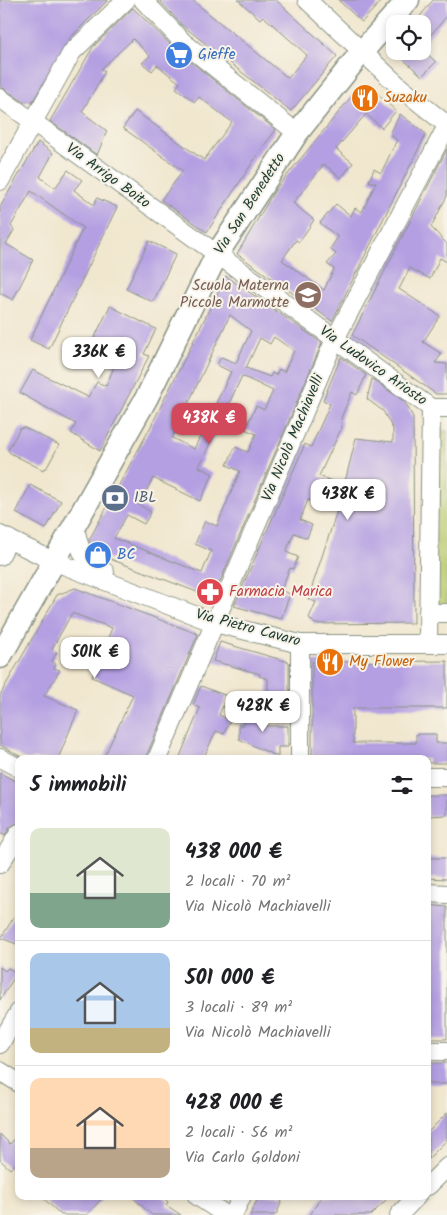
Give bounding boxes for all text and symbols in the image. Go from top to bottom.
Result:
map controls [386,15,431,60]
button: locate [386,15,431,60]
supermarket icon: Gieffe [164,40,194,70]
place label: Gieffe [198,43,236,67]
restaurant icon: Suzaku [350,83,380,113]
place label: Suzaku [384,86,427,110]
street label: Via Arrigo Boito [61,137,156,215]
street label: Via San Benedetto [208,148,292,260]
place label: Scuola Materna Piccole Marmotte [180,274,289,315]
school or university icon: Scuola Materna Piccole Marmotte [293,280,323,310]
street label: Via Ludovico Ariosto [314,320,432,412]
pin: 336K € [58,336,140,379]
text: 336K € [73,340,125,365]
street label: Via Nicolò Machiavelli [255,369,331,505]
pin: 438K € [168,402,250,445]
text: 438K € [183,406,235,431]
pin: 438K € [307,478,389,521]
text: 438K € [322,482,374,507]
bank icon: IBL [100,483,130,513]
place label: IBL [134,486,156,510]
shop icon: BC [83,540,113,570]
place label: BC [117,543,136,567]
pharmacy icon: Farmacia Marica [195,577,225,607]
place label: Farmacia Marica [229,580,332,604]
street label: Via Pietro Cavaro [193,602,303,654]
pin: 501K € [54,636,136,679]
text: 501K € [71,640,119,665]
restaurant icon: My Flower [315,647,345,677]
place label: My Flower [349,650,415,674]
pin: 428K € [222,690,304,733]
text: 428K € [236,694,290,719]
text: 5 immobili [30,769,127,802]
icon: filters [388,771,416,799]
text: 438 000 € [185,836,282,869]
icon: home [70,848,130,908]
text: 2 locali · 70 m² [185,869,290,894]
text: Via Nicolò Machiavelli [185,894,331,919]
text: 501 000 € [185,962,275,995]
icon: home [70,973,130,1033]
text: 3 locali · 89 m² [185,995,292,1020]
text: Via Nicolò Machiavelli [185,1020,331,1045]
text: 428 000 € [185,1087,283,1120]
icon: home [70,1098,130,1158]
text: 2 locali · 56 m² [185,1120,292,1145]
text: Via Carlo Goldoni [185,1145,300,1170]

